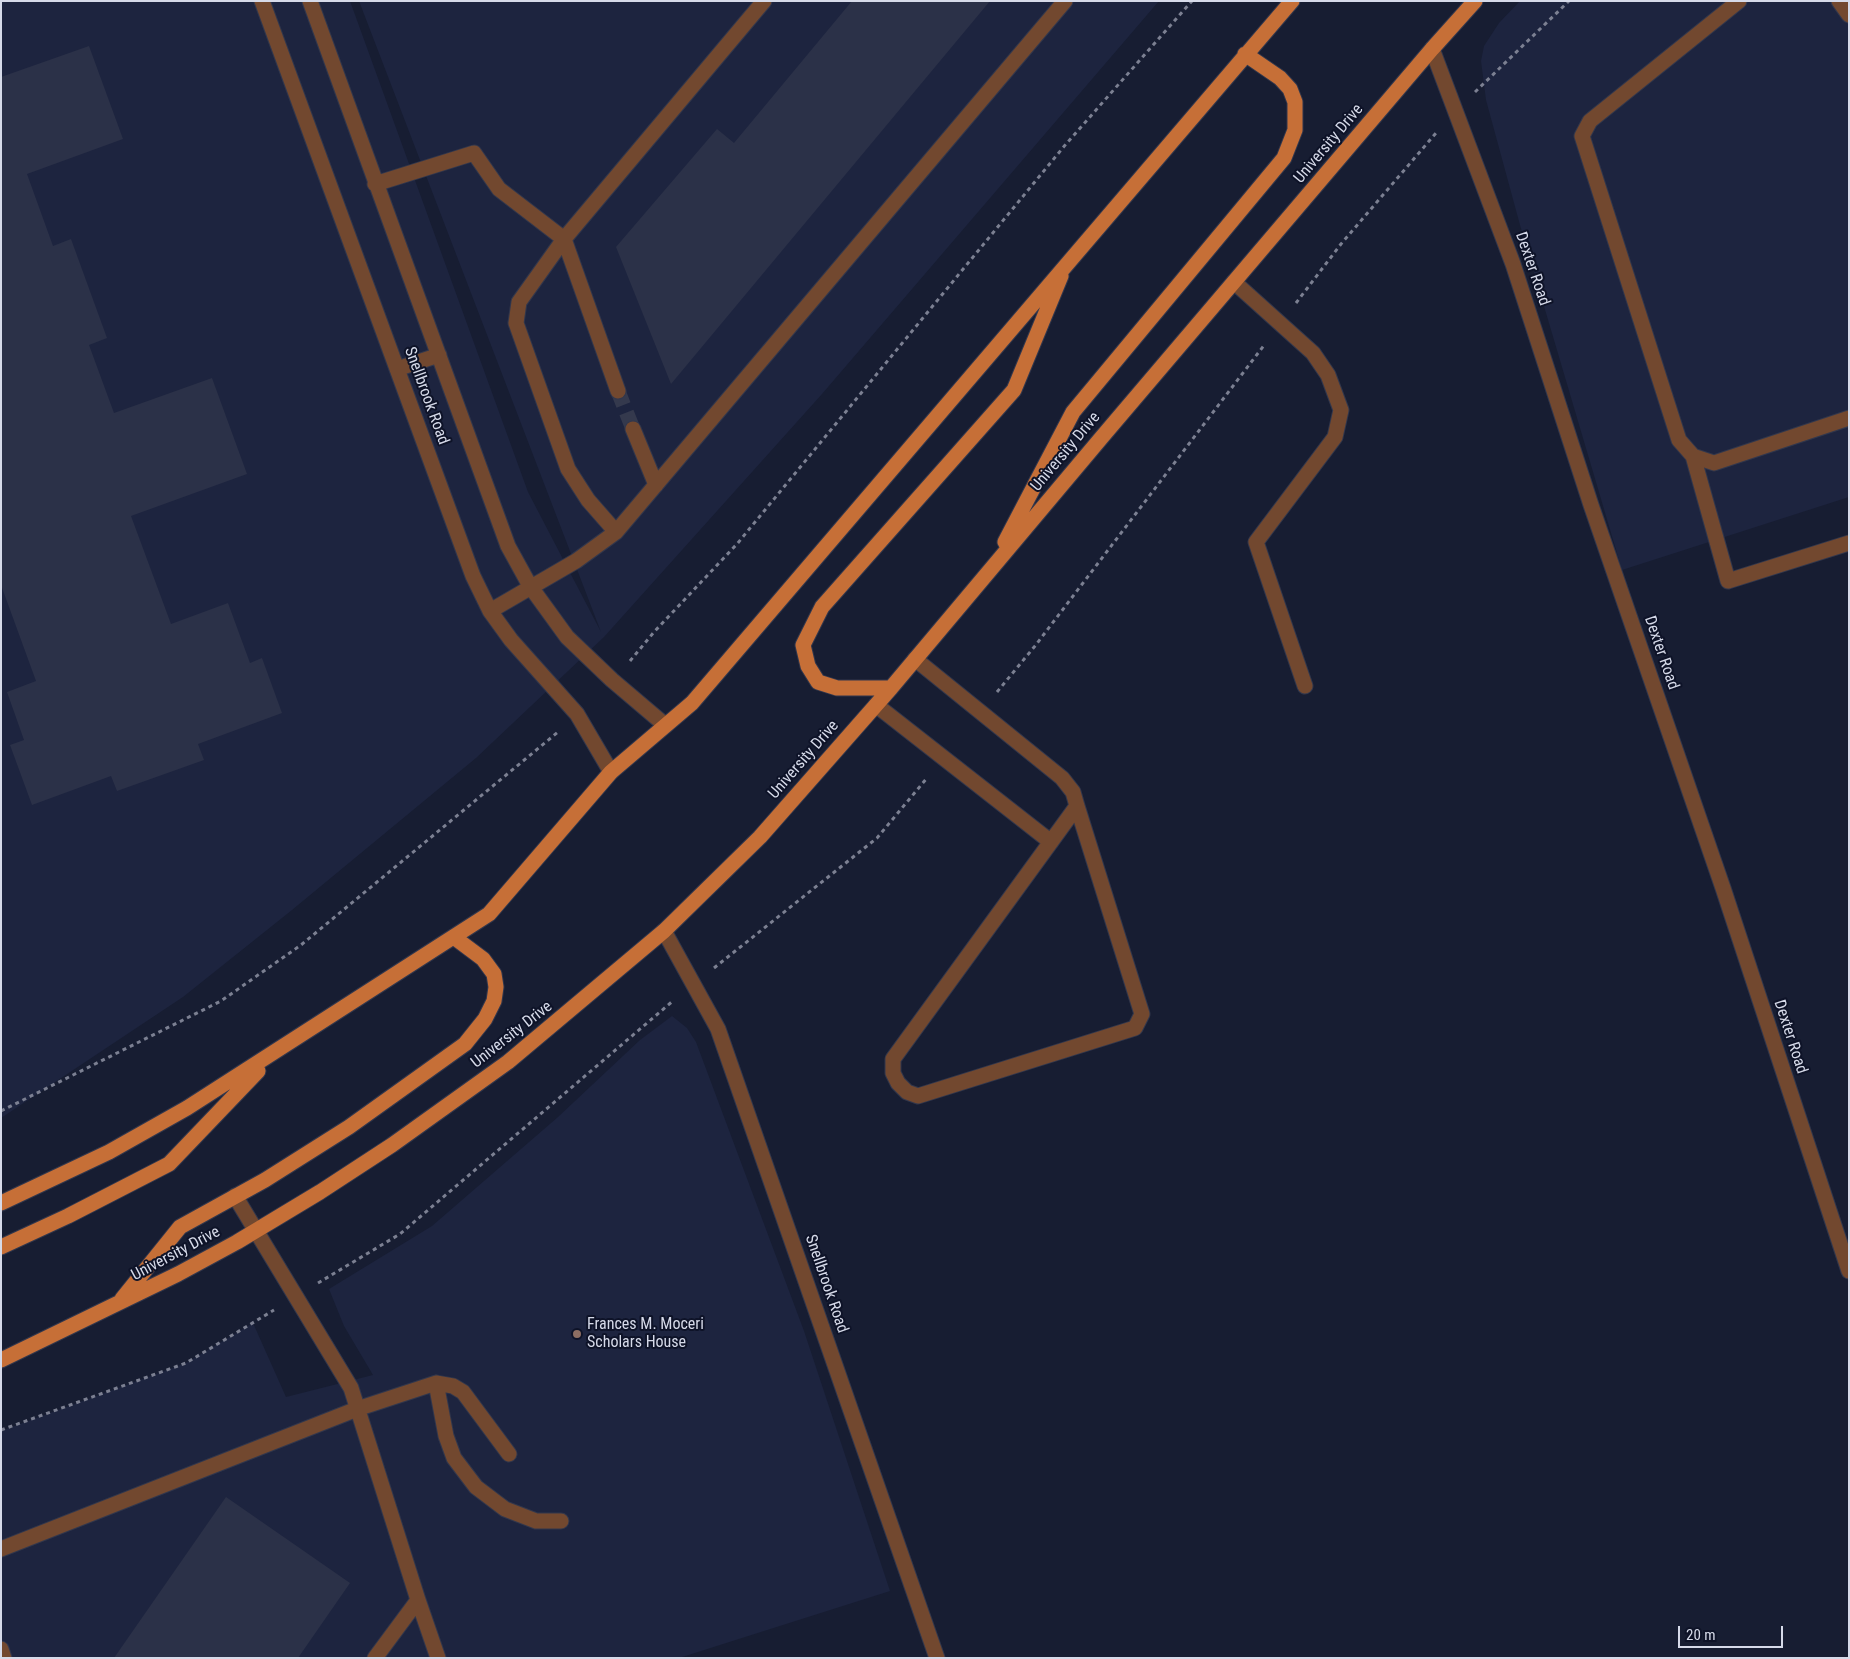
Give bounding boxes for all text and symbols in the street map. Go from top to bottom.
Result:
street label: University Drive [1290,100,1368,188]
street label: Dexter Road [1510,230,1554,308]
street label: Snellbrook Road [399,345,453,447]
street label: University Drive [1027,408,1105,496]
street label: Dexter Road [1639,614,1683,692]
street label: University Drive [765,717,843,803]
street label: University Drive [468,997,556,1073]
street label: Dexter Road [1769,998,1811,1076]
street label: University Drive [128,1223,224,1285]
street label: Snellbrook Road [800,1232,852,1336]
place label: Frances M. Moceri Scholars House [587,1315,704,1353]
marker: Frances M. Moceri Scholars House [571,1328,583,1340]
scale bar [1680,1616,1785,1648]
text: 20 m [1686,1626,1716,1644]

